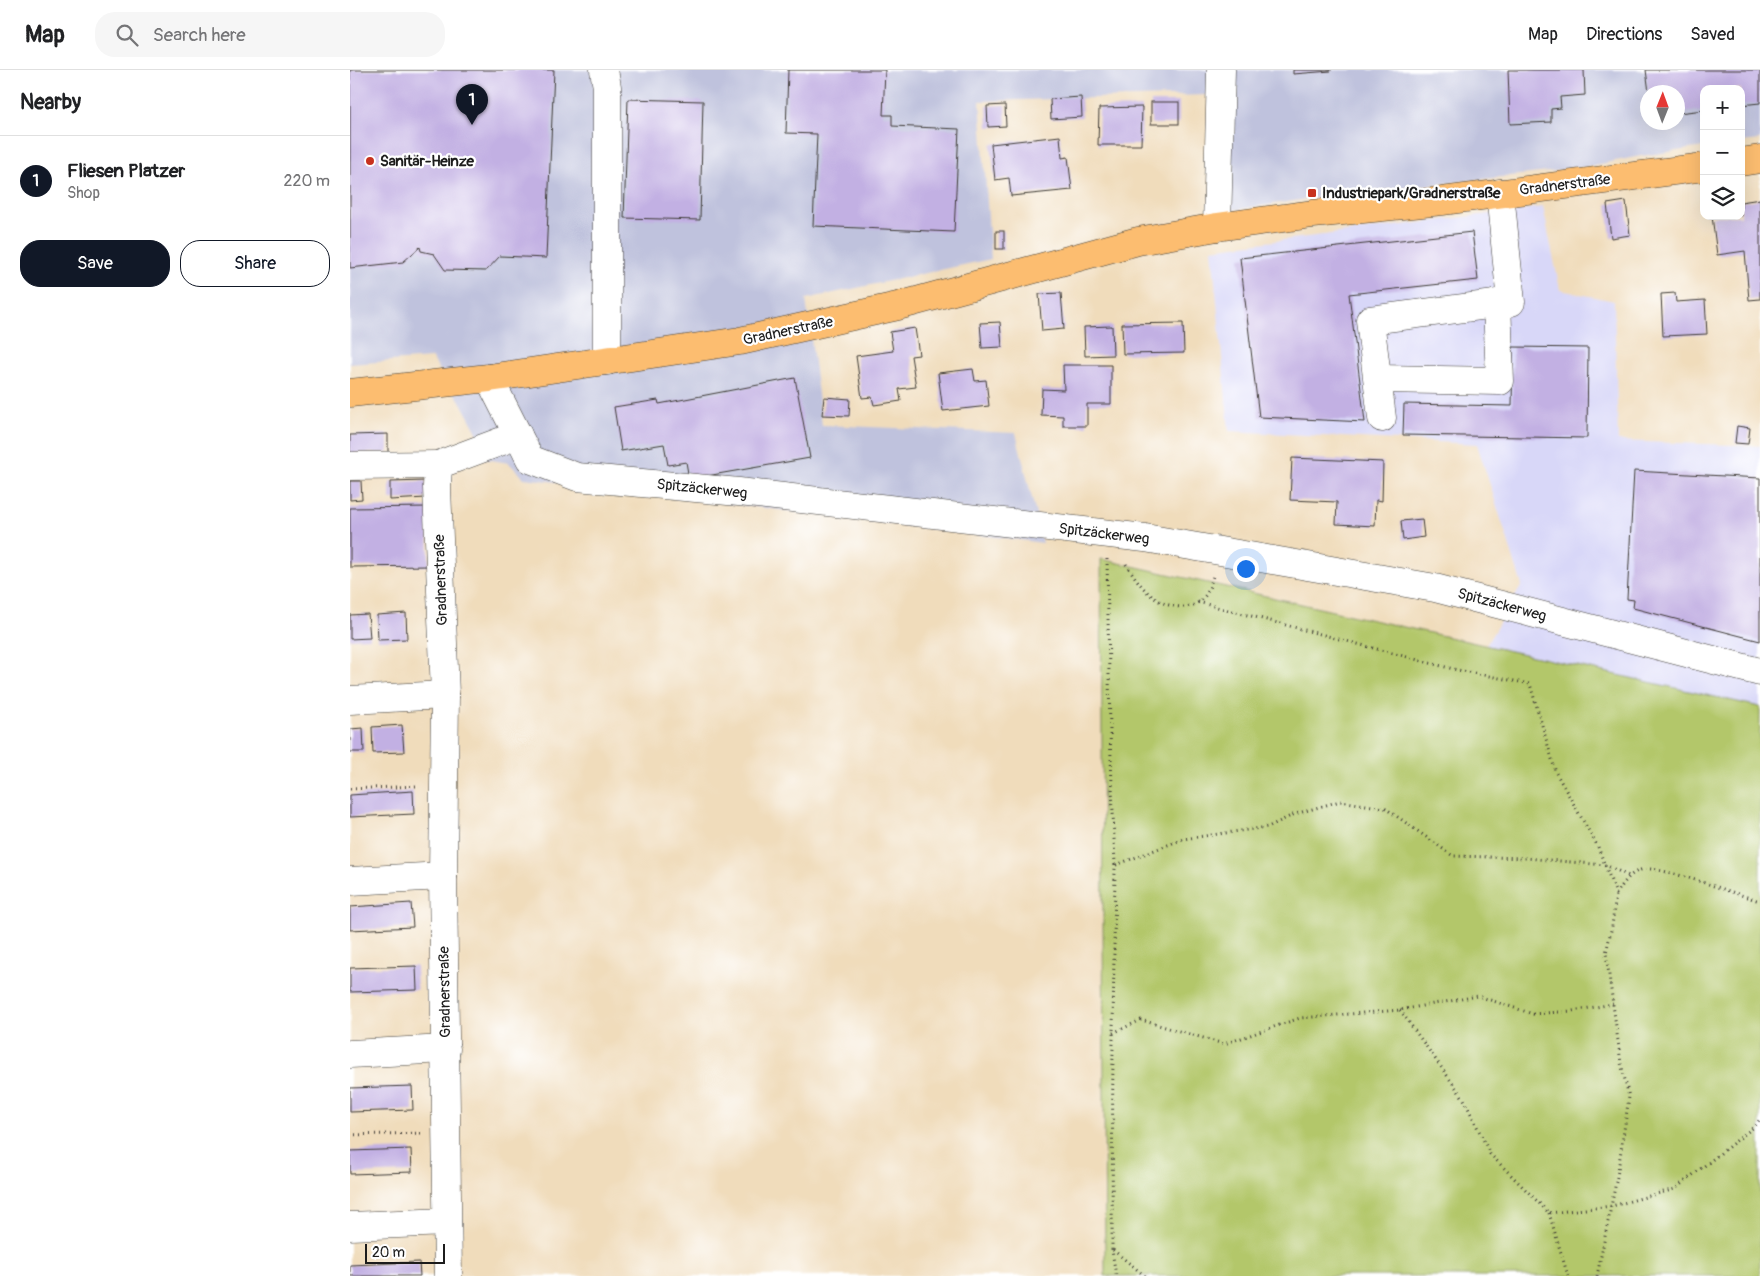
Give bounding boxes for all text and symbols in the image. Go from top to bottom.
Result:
search box [95,12,445,57]
text: Map [25,20,65,49]
icon: search [113,21,141,49]
text: Search here [153,23,246,47]
text: Map [1528,23,1558,46]
text: Directions [1586,23,1662,46]
text: Saved [1690,23,1735,46]
pin: 1 [456,84,488,125]
north arrow [1640,85,1685,130]
map controls [1700,85,1745,220]
button: + [1700,85,1745,130]
text: Nearby [20,89,81,116]
button: − [1700,130,1745,175]
place label: Sanitär-Heinze [380,152,474,171]
marker: Sanitär-Heinze [364,155,376,167]
text: Fliesen Platzer [67,159,185,183]
street label: Gradnerstraße [1518,170,1612,200]
text: 1 [33,171,39,191]
text: 220 m [284,171,330,191]
button: layers [1700,175,1745,220]
text: Shop [67,183,100,203]
place label: Industriepark/Gradnerstraße [1322,184,1501,203]
marker: Industriepark/Gradnerstraße [1306,187,1318,199]
button: Save [20,240,170,287]
button: Share [180,240,330,287]
street label: Gradnerstraße [741,312,835,350]
street label: Spitzäckerweg [656,475,748,503]
street label: Spitzäckerweg [1058,519,1150,549]
street label: Gradnerstraße [430,533,452,626]
your location [1233,556,1259,582]
street label: Spitzäckerweg [1456,584,1548,626]
street label: Gradnerstraße [435,945,455,1038]
scale bar [365,1241,445,1264]
text: 20 m [372,1244,405,1261]

